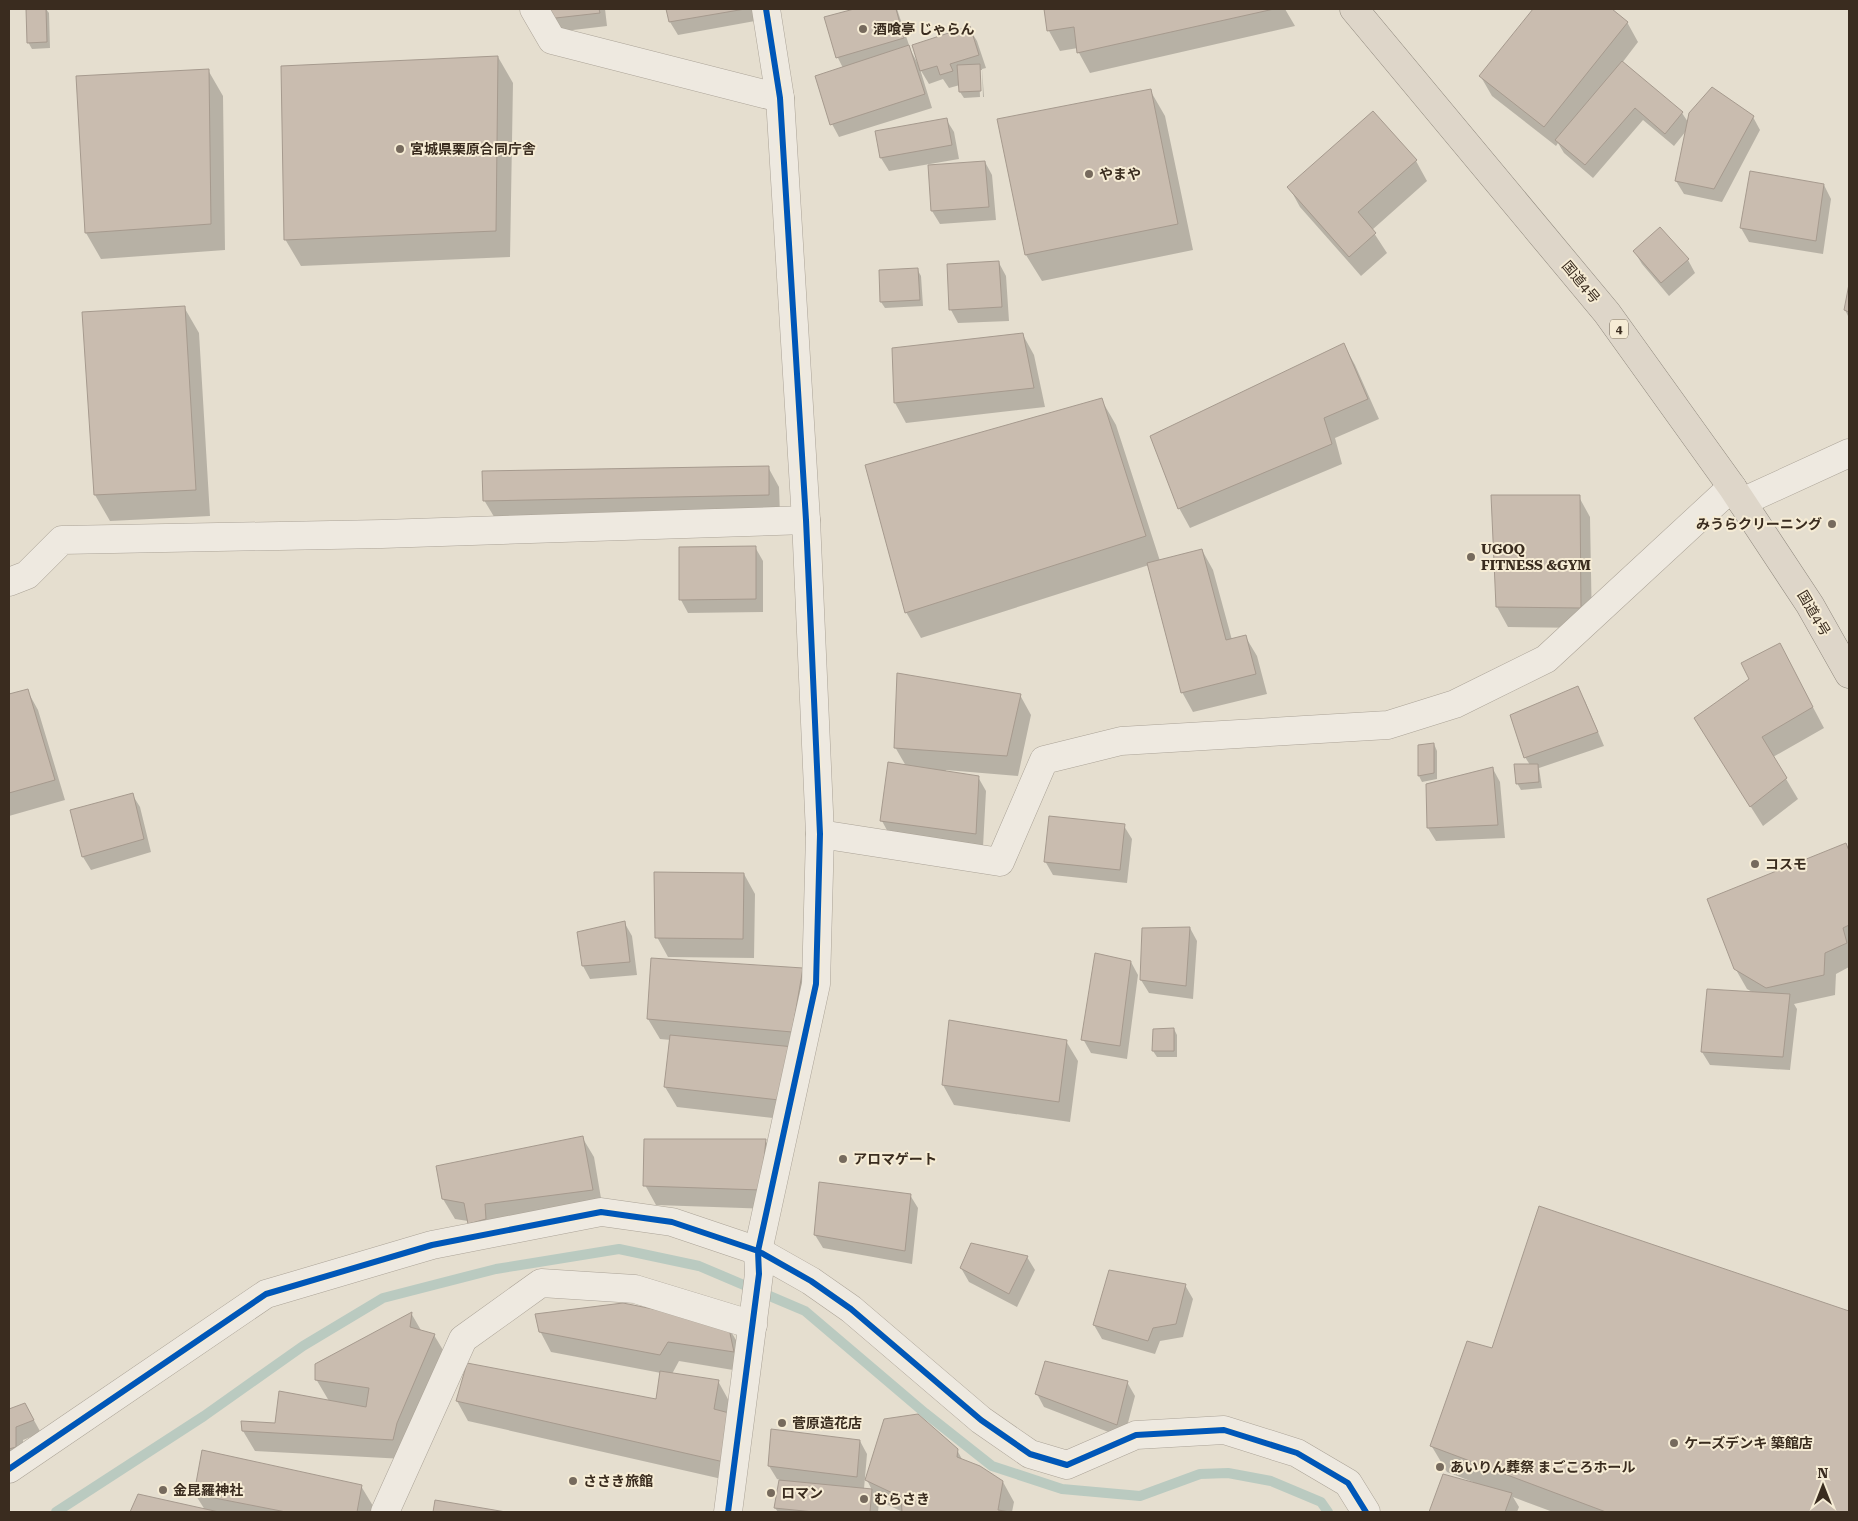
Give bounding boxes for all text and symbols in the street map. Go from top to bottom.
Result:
place label: 酒喰亭 じゃらん [873,21,975,37]
marker: 酒喰亭 じゃらん [857,23,869,35]
place label: 宮城県栗原合同庁舎 [410,141,536,157]
marker: 宮城県栗原合同庁舎 [394,143,406,155]
place label: やまや [1099,166,1141,182]
marker: やまや [1083,168,1095,180]
street label: 国道4号 [1559,258,1603,306]
road number: 4 [1610,320,1628,338]
place label: みうらクリーニング [1696,516,1822,532]
marker: みうらクリーニング [1826,518,1838,530]
place label: UGOQ FITNESS &GYM [1481,541,1591,573]
marker: UGOQ FITNESS &GYM [1465,551,1477,563]
street label: 国道4号 [1794,588,1834,638]
place label: コスモ [1765,856,1807,872]
marker: コスモ [1749,858,1761,870]
place label: アロマゲート [853,1151,937,1167]
marker: アロマゲート [837,1153,849,1165]
place label: 菅原造花店 [792,1415,862,1431]
marker: 菅原造花店 [776,1417,788,1429]
place label: ケーズデンキ 築館店 [1684,1435,1813,1451]
marker: ケーズデンキ 築館店 [1668,1437,1680,1449]
place label: あいりん葬祭 まごころホール [1450,1459,1636,1475]
marker: あいりん葬祭 まごころホール [1434,1461,1446,1473]
north arrow [1798,1461,1848,1511]
text: N [1818,1465,1829,1481]
place label: ささき旅館 [583,1473,653,1489]
marker: ささき旅館 [567,1475,579,1487]
place label: 金昆羅神社 [173,1482,243,1498]
marker: 金昆羅神社 [157,1484,169,1496]
place label: ロマン [781,1485,823,1501]
marker: ロマン [765,1487,777,1499]
place label: むらさき [874,1491,930,1507]
marker: むらさき [858,1493,870,1505]

